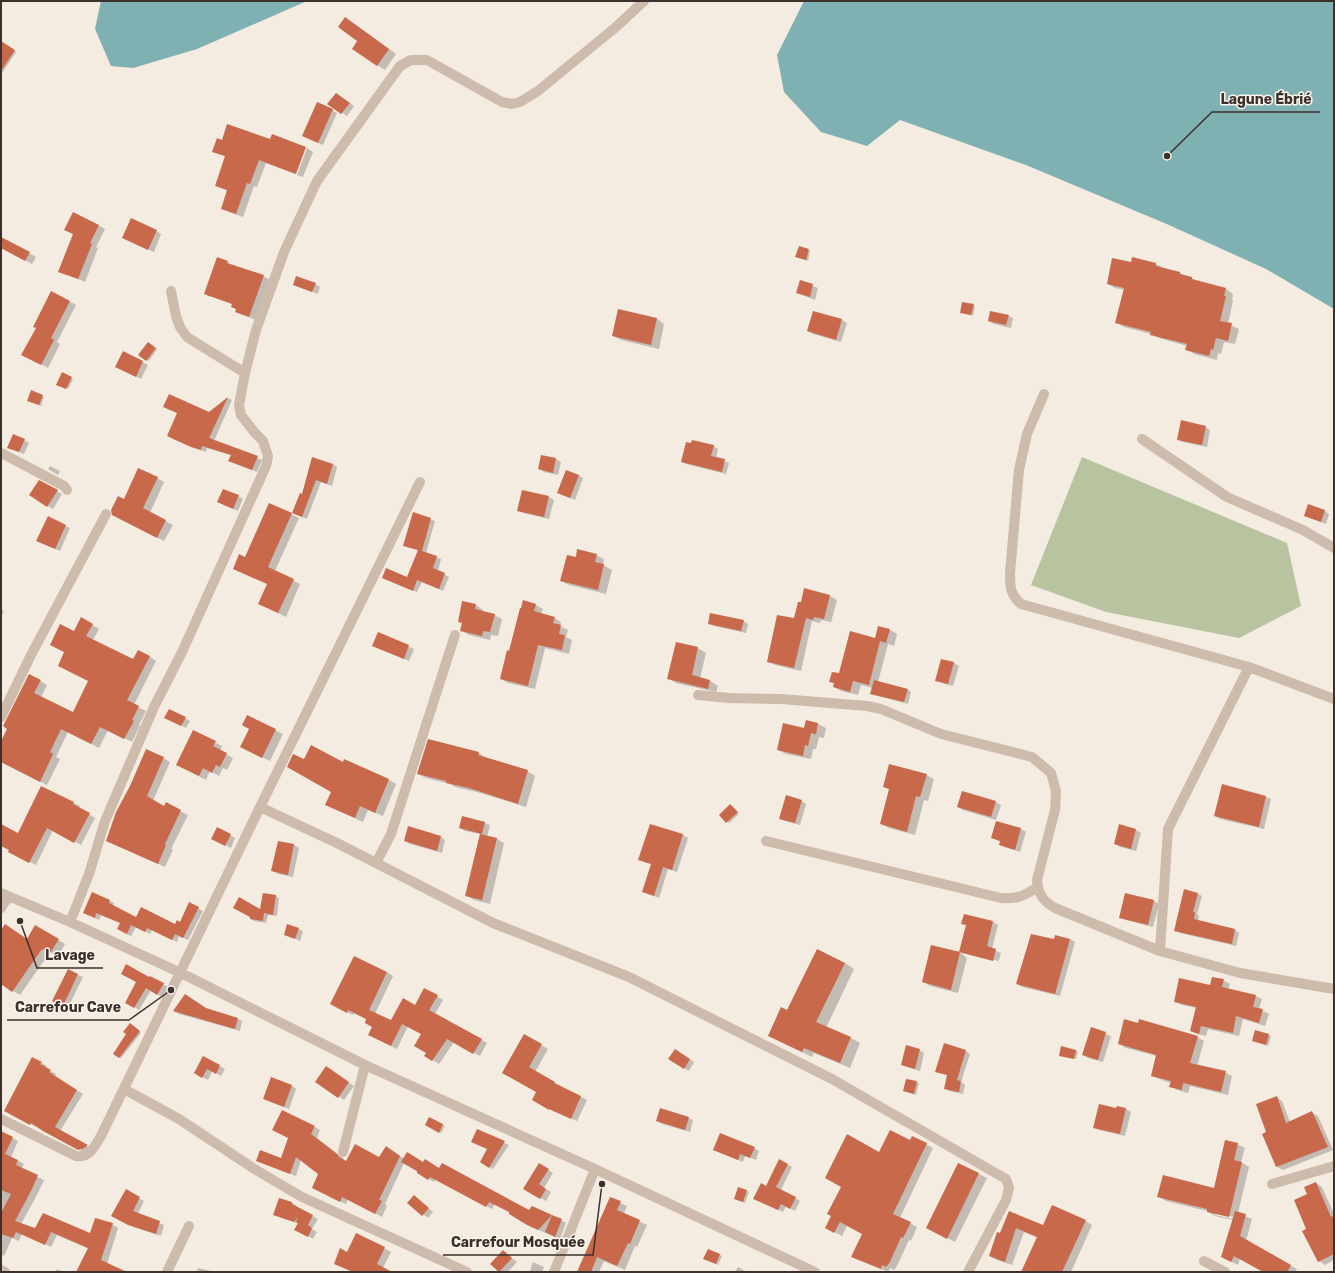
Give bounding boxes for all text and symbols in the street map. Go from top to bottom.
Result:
callout: Lagune Ébrié [1212,86,1320,112]
text: Lagune Ébrié [1220,90,1312,108]
callout: Lavage [37,942,103,968]
text: Lavage [45,947,95,964]
callout: Carrefour Cave [7,994,129,1020]
text: Carrefour Cave [15,999,121,1016]
callout: Carrefour Mosquée [443,1229,593,1255]
text: Carrefour Mosquée [451,1234,585,1251]

